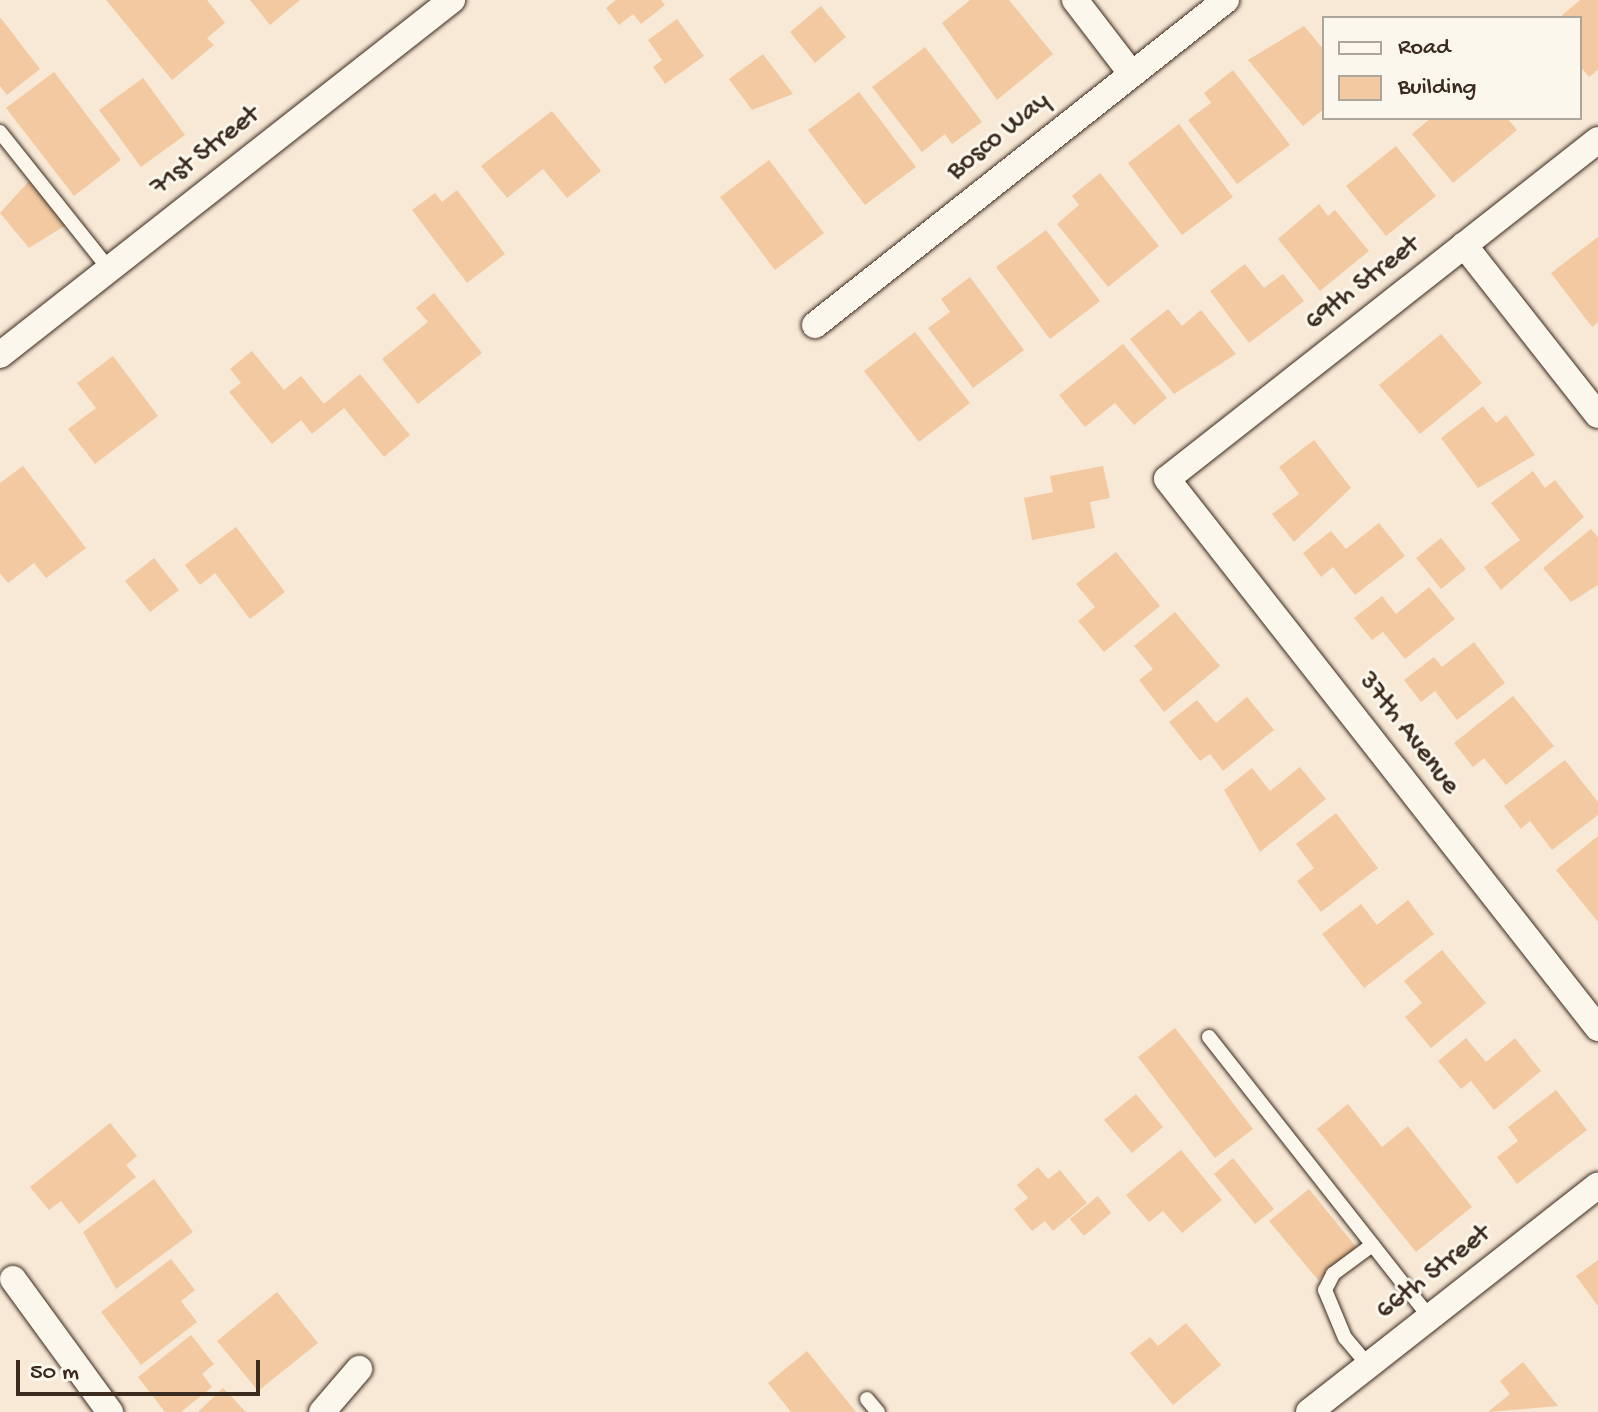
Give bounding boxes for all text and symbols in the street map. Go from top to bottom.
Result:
legend [1322,16,1582,120]
text: Road [1398,34,1450,63]
text: Building [1398,74,1476,103]
street label: Bosco Way [941,85,1057,189]
street label: 71st Street [145,99,267,205]
street label: 69th Street [1299,229,1427,339]
street label: 37th Avenue [1350,666,1466,802]
street label: 66th Street [1370,1218,1498,1328]
scale bar [20,1344,264,1394]
text: 50 m [30,1359,79,1388]

